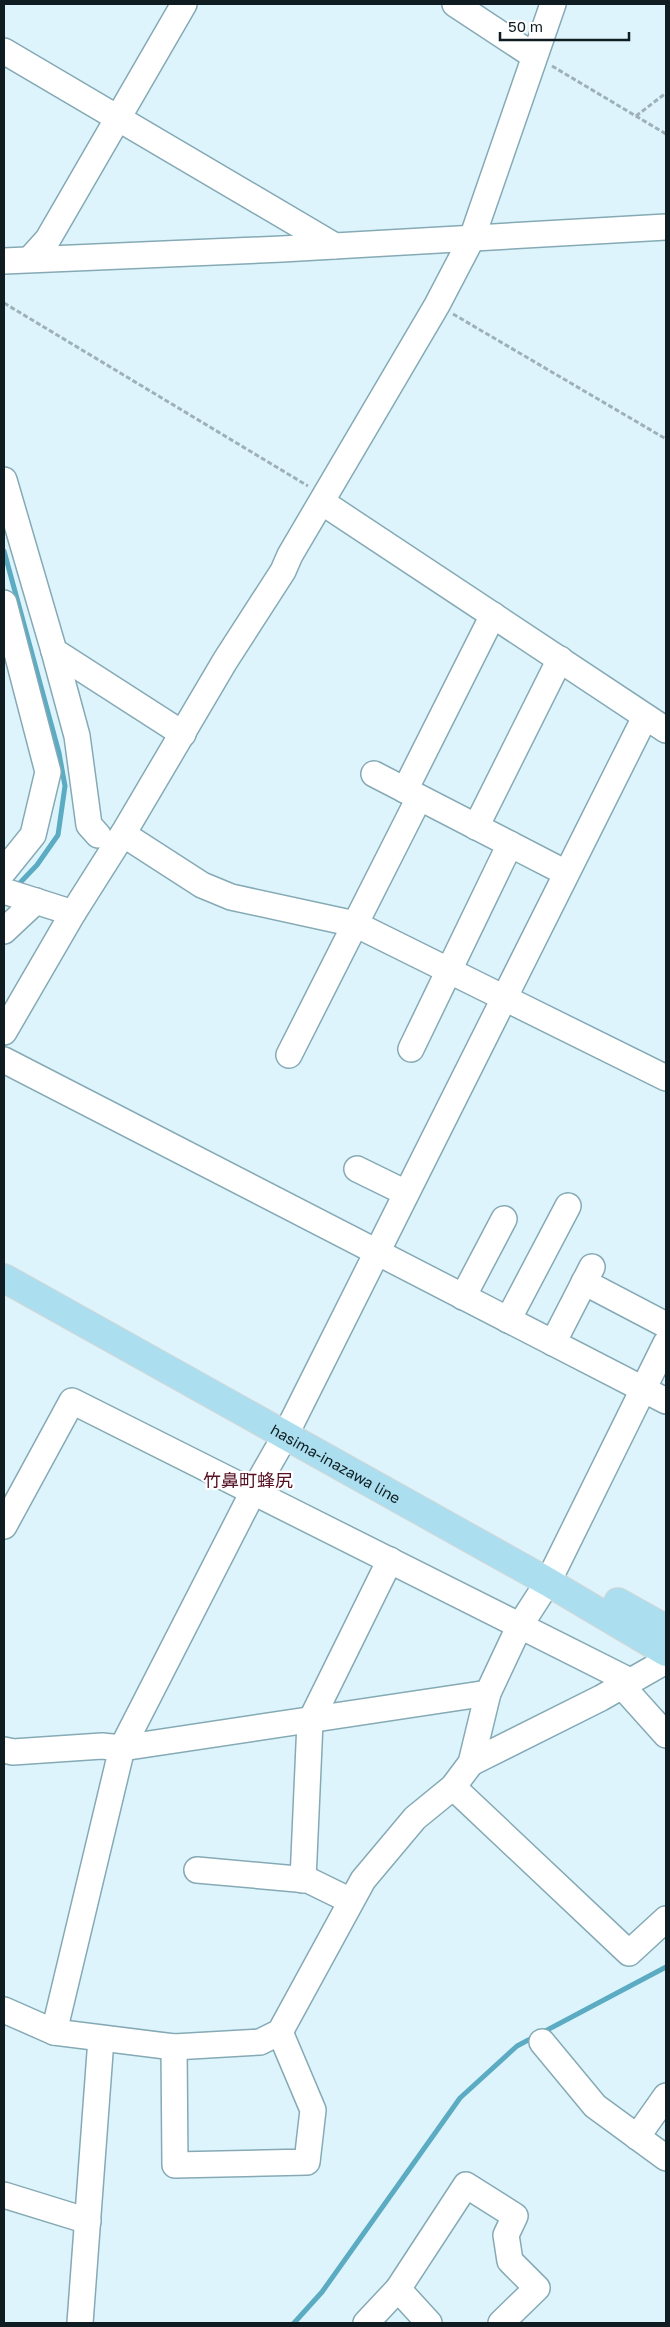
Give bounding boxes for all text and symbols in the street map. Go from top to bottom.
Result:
scale bar [500,10,629,42]
text: 50 m [508,17,543,35]
street label: hasima-inazawa line [268,1420,404,1507]
district label: 竹鼻町蜂尻 [203,1469,293,1491]

